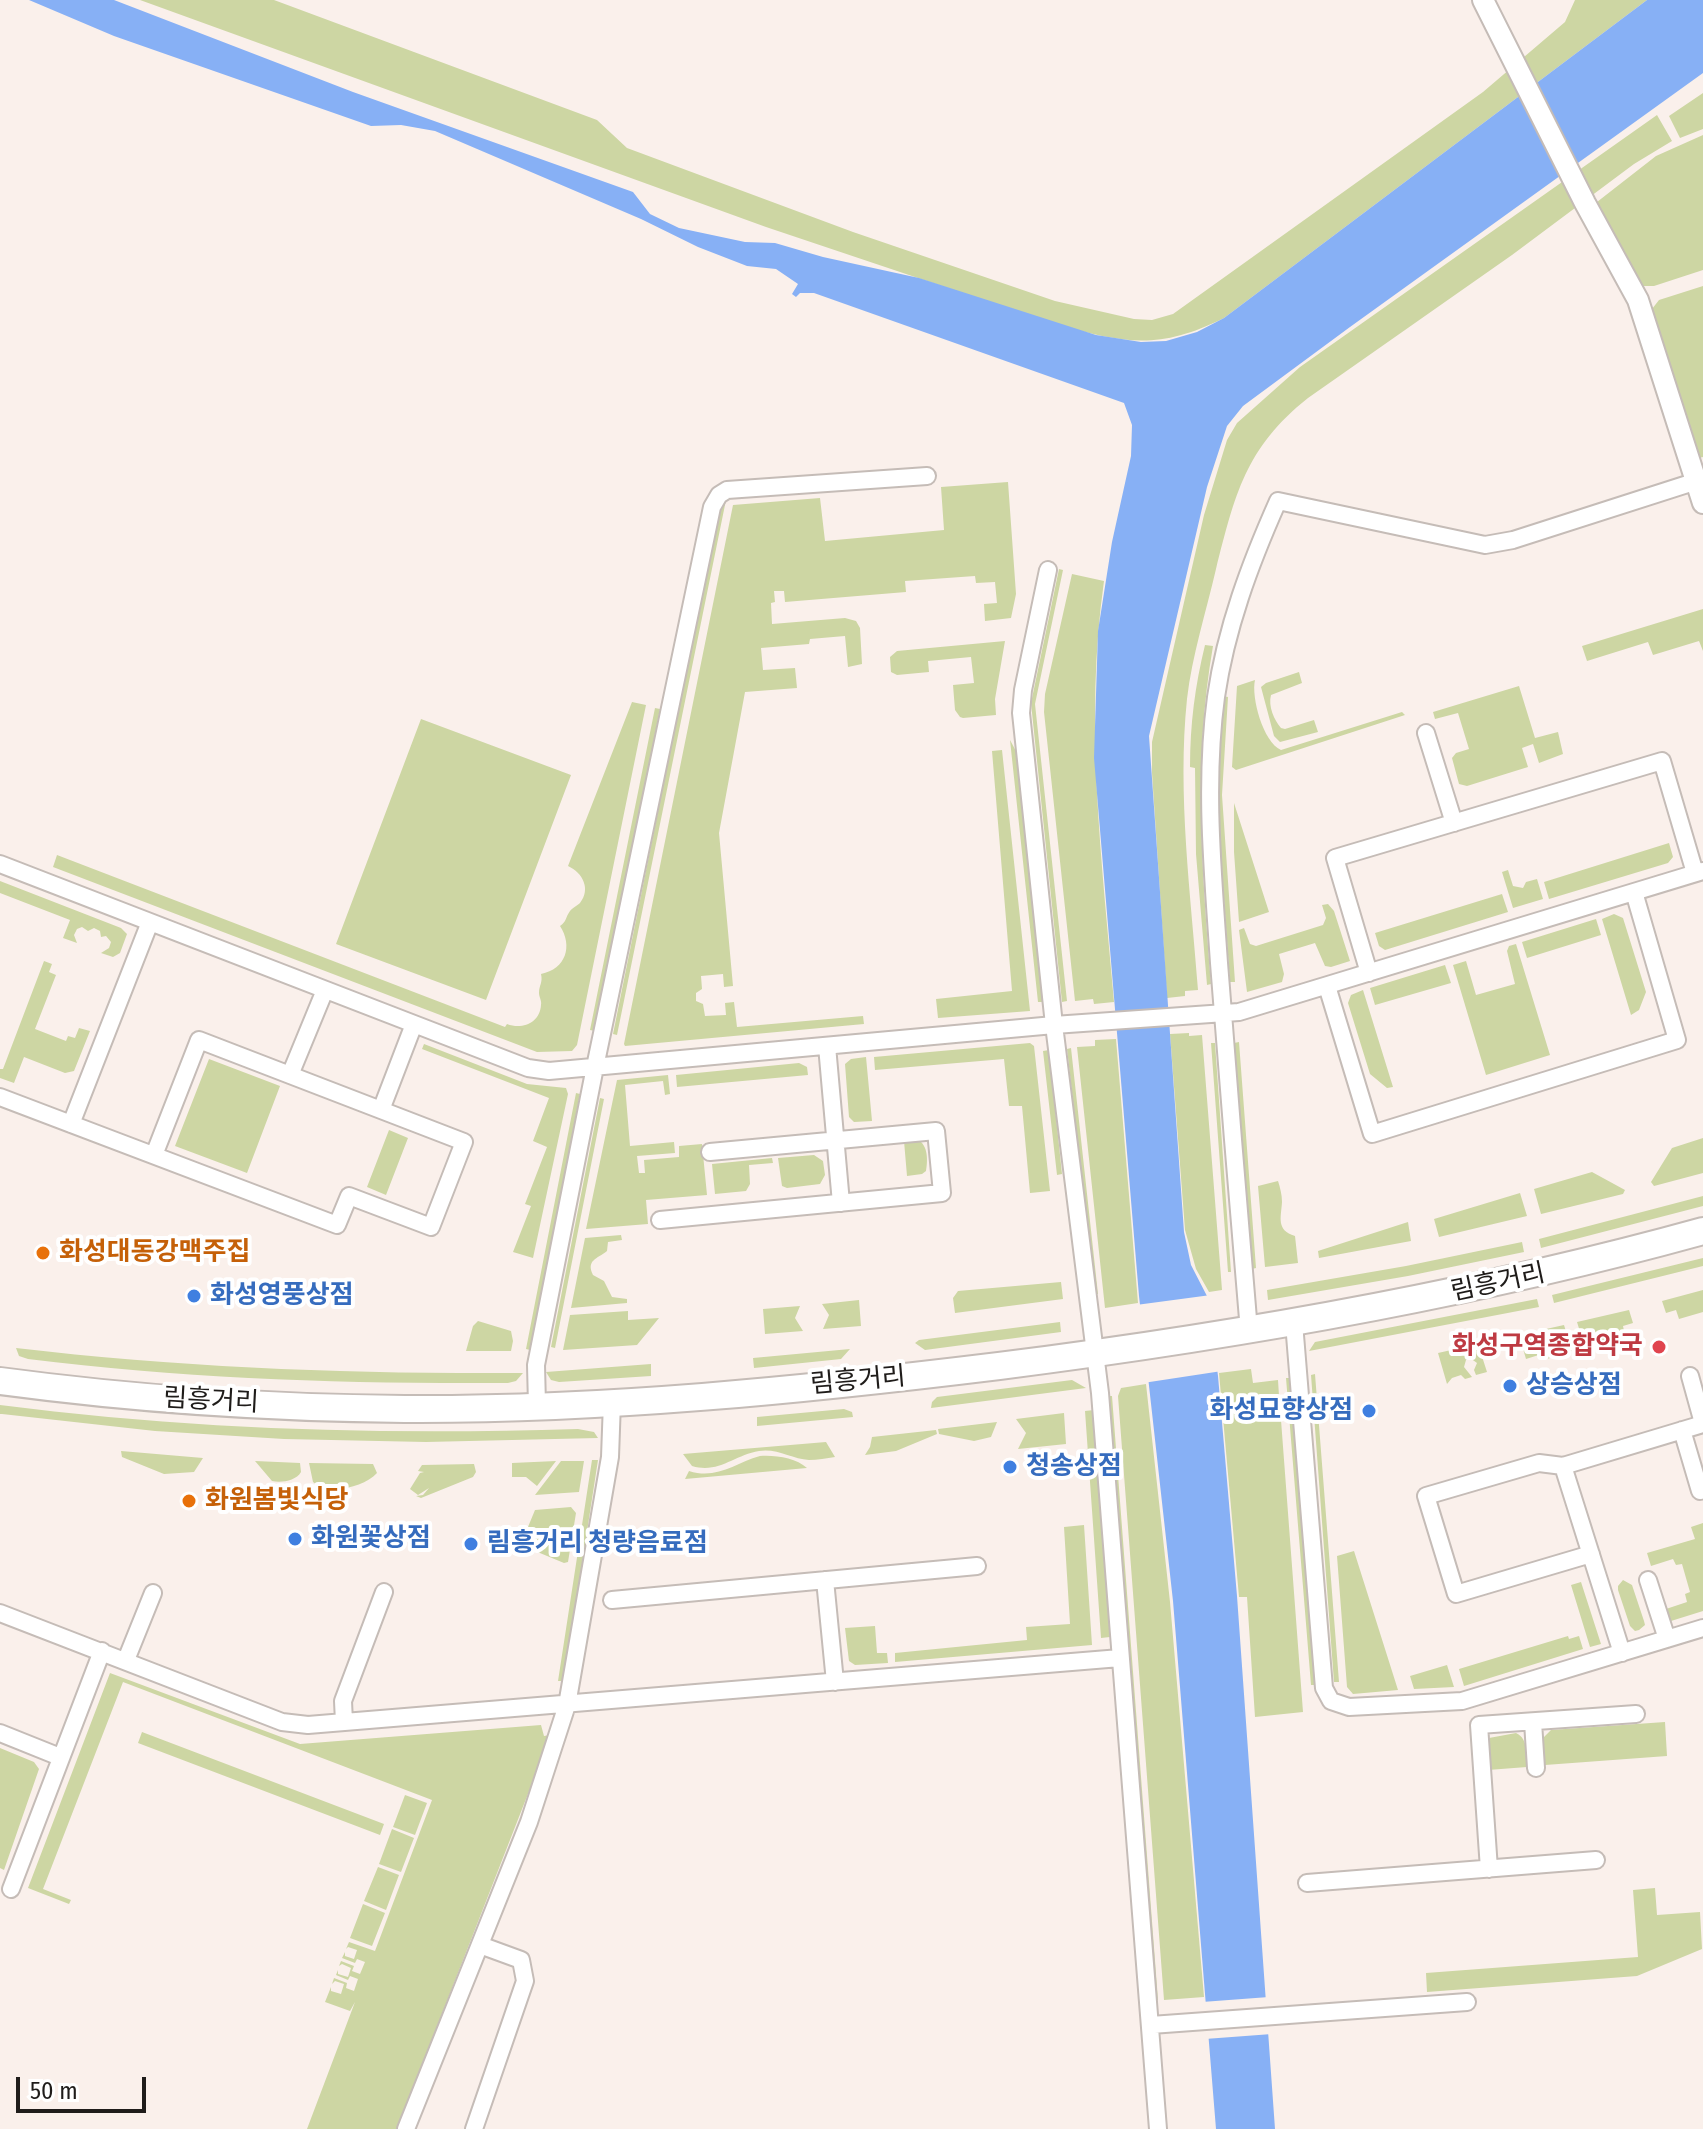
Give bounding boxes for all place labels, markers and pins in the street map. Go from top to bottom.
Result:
place label: 화성대동강맥주집 [59,1237,250,1269]
marker: 화성대동강맥주집 [34,1244,52,1262]
place label: 화성영풍상점 [210,1280,354,1312]
marker: 화성영풍상점 [185,1287,203,1305]
place label: 화성구역종합약국 [1452,1331,1643,1363]
marker: 화성구역종합약국 [1650,1338,1668,1356]
place label: 상승상점 [1526,1370,1622,1402]
marker: 상승상점 [1501,1377,1519,1395]
place label: 화성묘향상점 [1209,1395,1353,1427]
marker: 화성묘향상점 [1360,1402,1378,1420]
place label: 청송상점 [1026,1451,1122,1483]
marker: 청송상점 [1001,1458,1019,1476]
place label: 화원봄빛식당 [205,1485,349,1517]
marker: 화원봄빛식당 [180,1492,198,1510]
place label: 화원꽃상점 [311,1523,431,1555]
place label: 림흥거리 청량음료점 [487,1528,708,1560]
marker: 화원꽃상점 [286,1530,304,1548]
marker: 림흥거리 청량음료점 [462,1535,480,1553]

